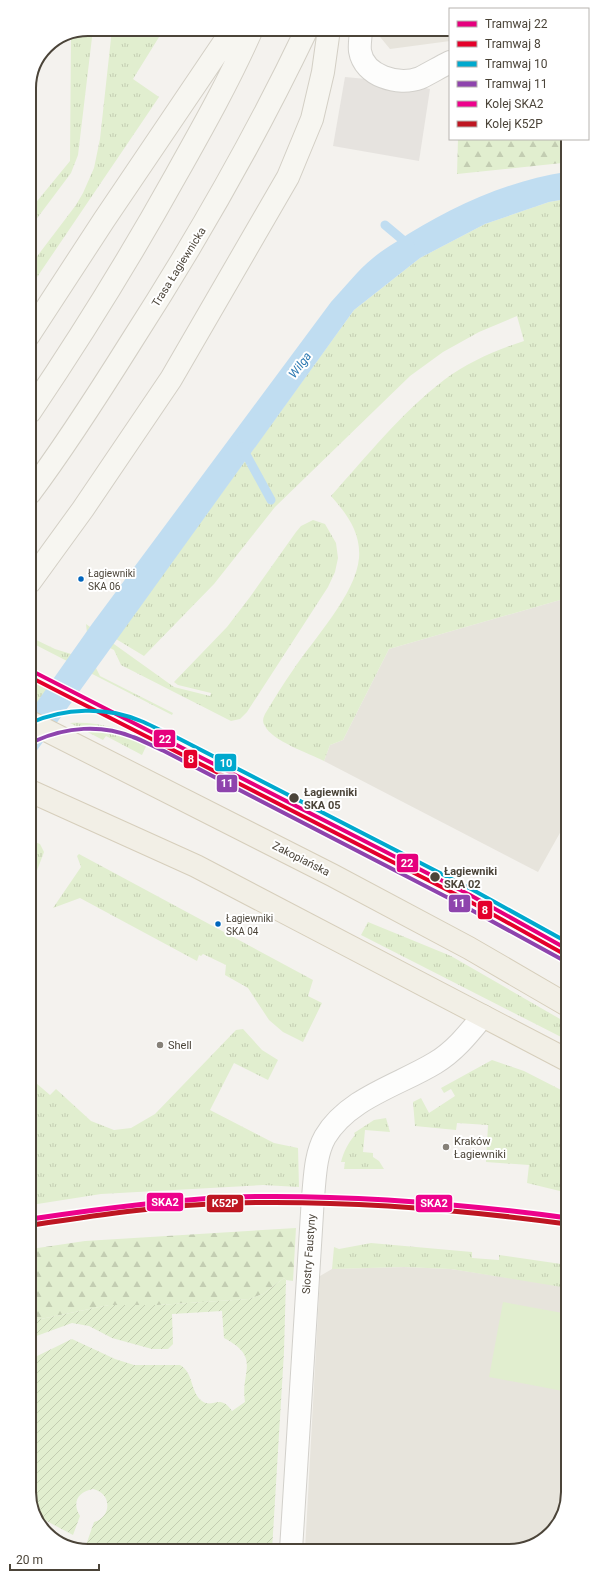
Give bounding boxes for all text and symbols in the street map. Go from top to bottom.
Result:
legend [449,8,589,140]
text: Tramwaj 22 [485,17,548,31]
text: Tramwaj 8 [485,37,541,51]
text: Tramwaj 10 [485,57,548,71]
text: Tramwaj 11 [485,77,547,91]
text: Kolej SKA2 [485,97,544,111]
text: Kolej K52P [485,117,543,131]
street label: Trasa Łagiewnicka [149,225,209,309]
water label: Wilga [286,349,314,381]
place label: Łagiewniki SKA 06 [88,568,135,592]
marker: Łagiewniki SKA 06 [76,574,86,584]
line badge: 22 [153,729,176,748]
text: 22 [159,733,171,746]
line badge: 8 [183,749,198,769]
text: 8 [188,753,194,766]
line badge: 10 [214,753,237,772]
text: 10 [220,757,232,770]
line badge: 11 [216,774,238,793]
text: 11 [221,777,233,790]
place label: Łagiewniki SKA 05 [304,786,357,812]
marker: Łagiewniki SKA 05 [287,791,301,805]
street label: Zakopiańska [270,839,332,879]
line badge: 22 [396,853,419,873]
text: 22 [401,857,413,870]
place label: Łagiewniki SKA 02 [444,865,497,891]
marker: Łagiewniki SKA 02 [428,870,442,884]
line badge: 11 [448,894,471,913]
text: 11 [453,897,465,910]
line badge: 8 [477,900,493,920]
text: 8 [482,904,488,917]
place label: Łagiewniki SKA 04 [226,913,273,937]
marker: Łagiewniki SKA 04 [213,919,223,929]
place label: Shell [168,1039,192,1052]
marker: Shell [155,1040,165,1050]
place label: Kraków Łagiewniki [454,1135,506,1161]
marker: Kraków Łagiewniki [441,1142,451,1152]
line badge: SKA2 [146,1192,184,1212]
line badge: K52P [206,1194,244,1213]
line badge: SKA2 [415,1194,453,1213]
text: SKA2 [151,1196,179,1209]
text: K52P [212,1197,238,1210]
text: SKA2 [420,1197,448,1210]
street label: Siostry Faustyny [300,1213,318,1294]
scale bar [10,1546,99,1572]
text: 20 m [16,1553,43,1567]

